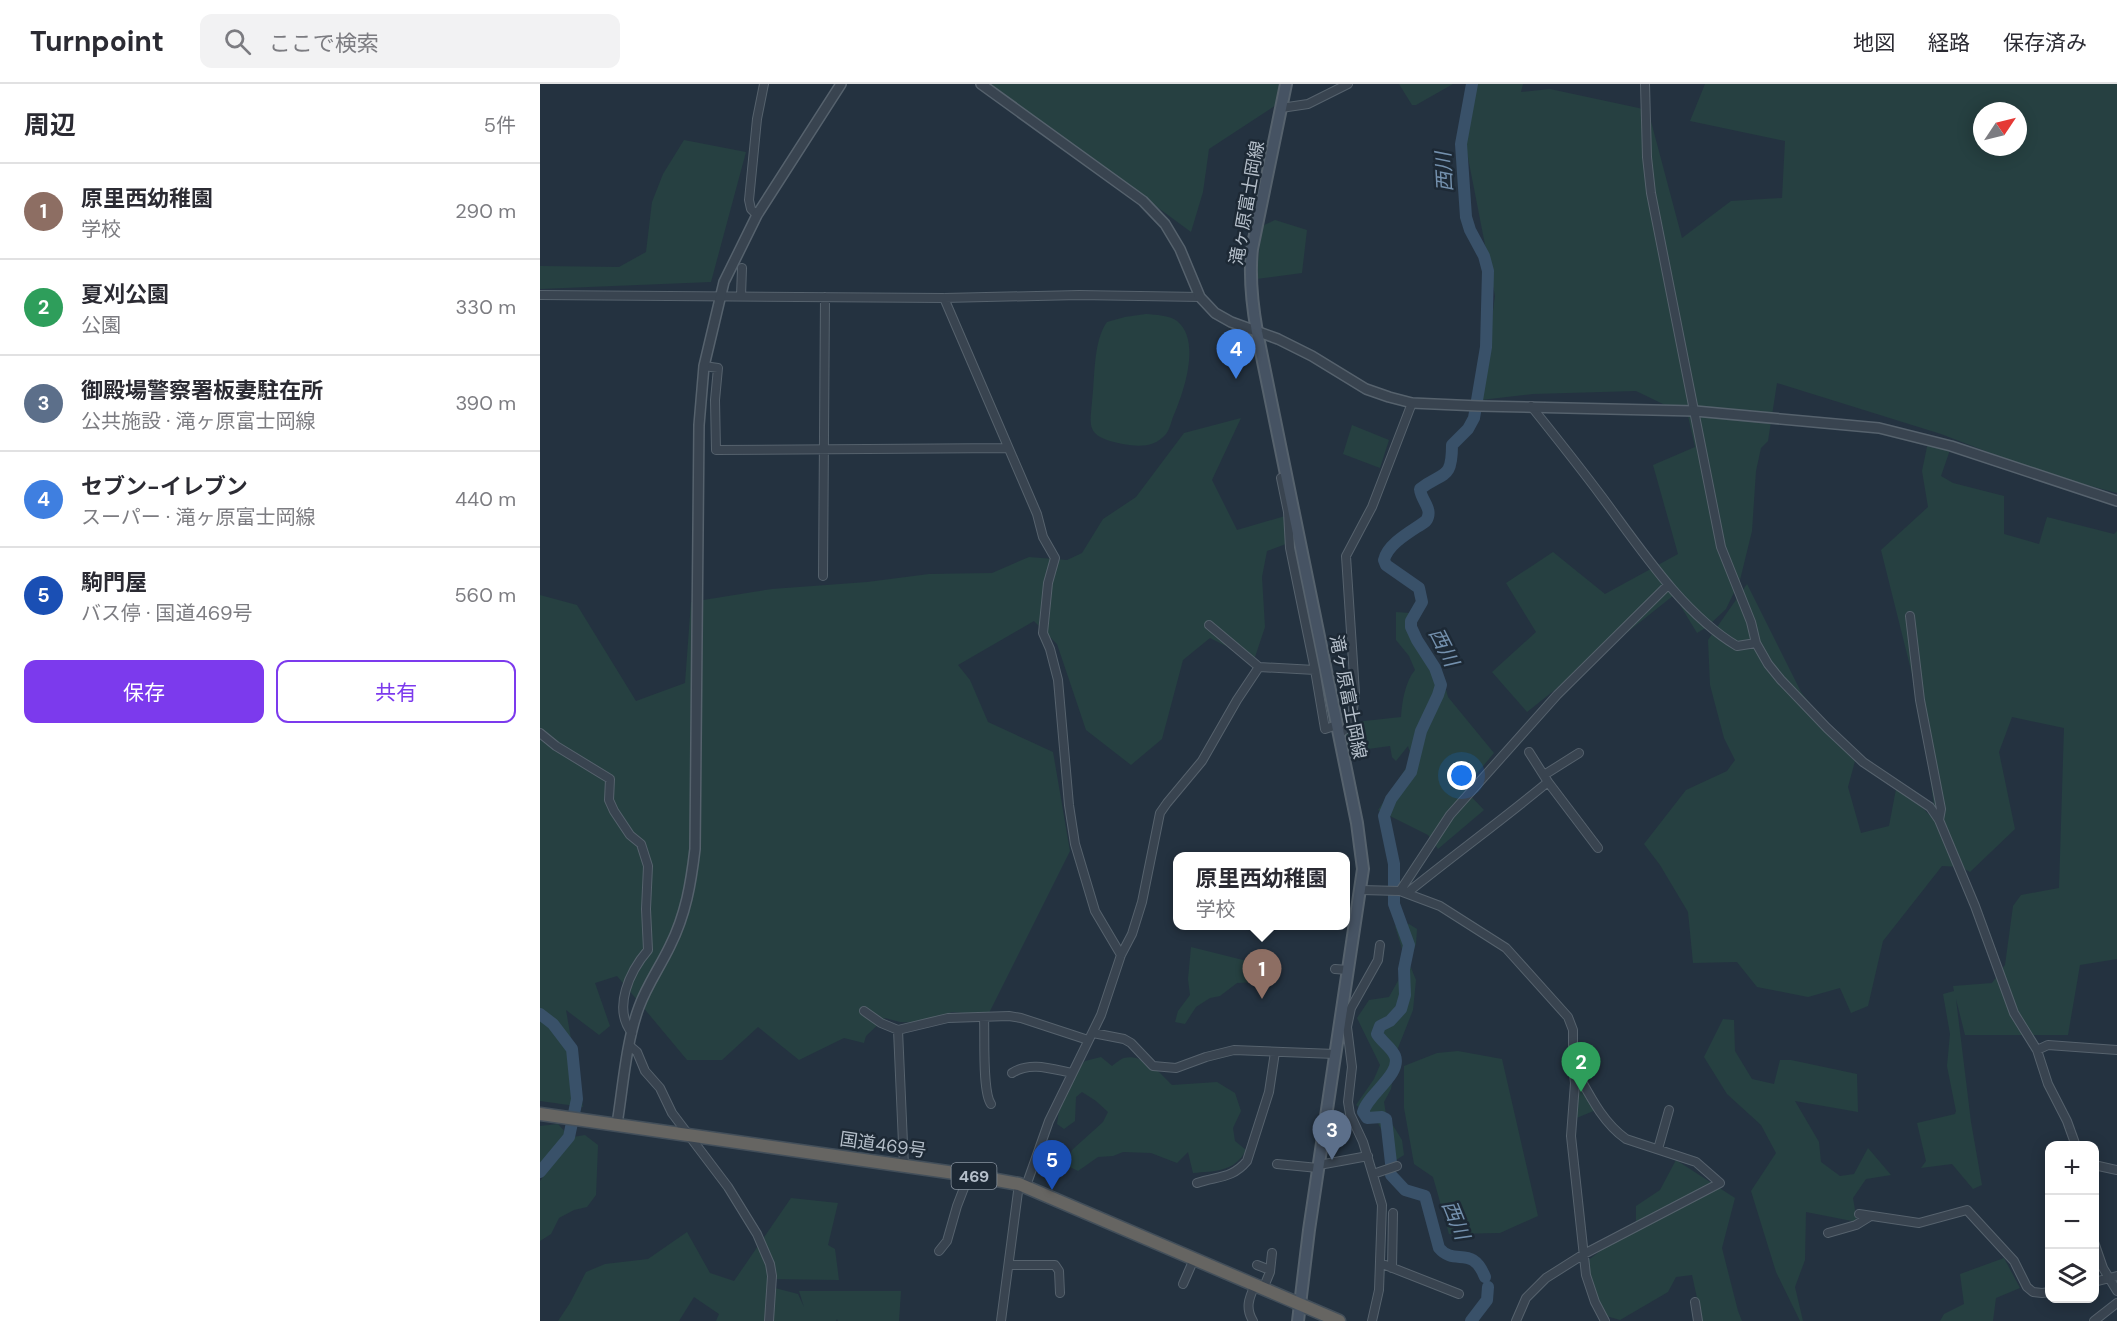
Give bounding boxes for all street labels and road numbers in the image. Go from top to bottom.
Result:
street label: 滝ヶ原富士岡線 [1224,139,1270,267]
street label: 滝ヶ原富士岡線 [1324,633,1372,761]
street label: 国道469号 [838,1127,928,1163]
road number: 469 [952,1163,996,1189]

